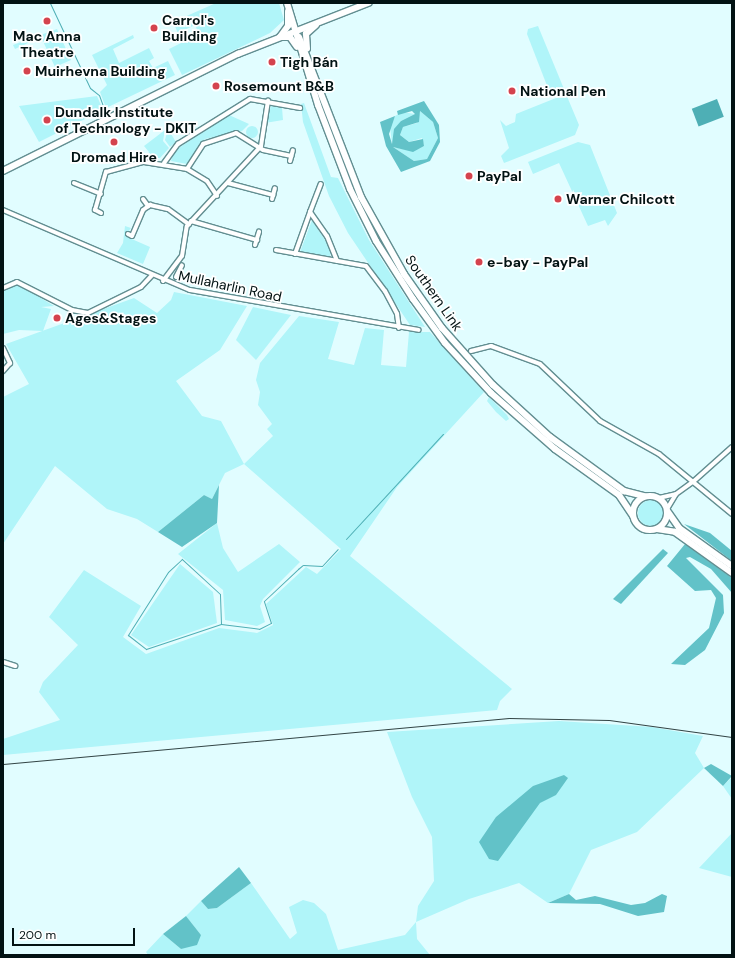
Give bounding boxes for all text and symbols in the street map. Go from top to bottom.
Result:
place label: Carrol's Building [162,12,217,44]
marker: Mac Anna Theatre [42,16,52,26]
marker: Carrol's Building [149,23,159,33]
place label: Mac Anna Theatre [13,28,81,60]
place label: Tigh Bán [280,54,338,70]
marker: Tigh Bán [267,57,277,67]
place label: Muirhevna Building [35,63,166,79]
marker: Muirhevna Building [22,66,32,76]
place label: Rosemount B&B [224,78,334,94]
marker: Rosemount B&B [211,81,221,91]
place label: National Pen [520,83,606,99]
marker: National Pen [507,86,517,96]
place label: Dundalk Institute of Technology - DKIT [55,104,196,136]
marker: Dundalk Institute of Technology - DKIT [42,115,52,125]
marker: Dromad Hire [109,137,119,147]
place label: Dromad Hire [71,149,157,165]
place label: PayPal [477,168,522,184]
marker: PayPal [464,171,474,181]
place label: Warner Chilcott [566,191,675,207]
marker: Warner Chilcott [553,194,563,204]
street label: Southern Link [402,252,466,334]
place label: e-bay - PayPal [487,254,588,270]
marker: e-bay - PayPal [474,257,484,267]
street label: Mullaharlin Road [177,267,283,305]
place label: Ages&Stages [65,310,156,326]
marker: Ages&Stages [52,313,62,323]
scale bar [14,920,137,946]
text: 200 m [19,927,56,943]

